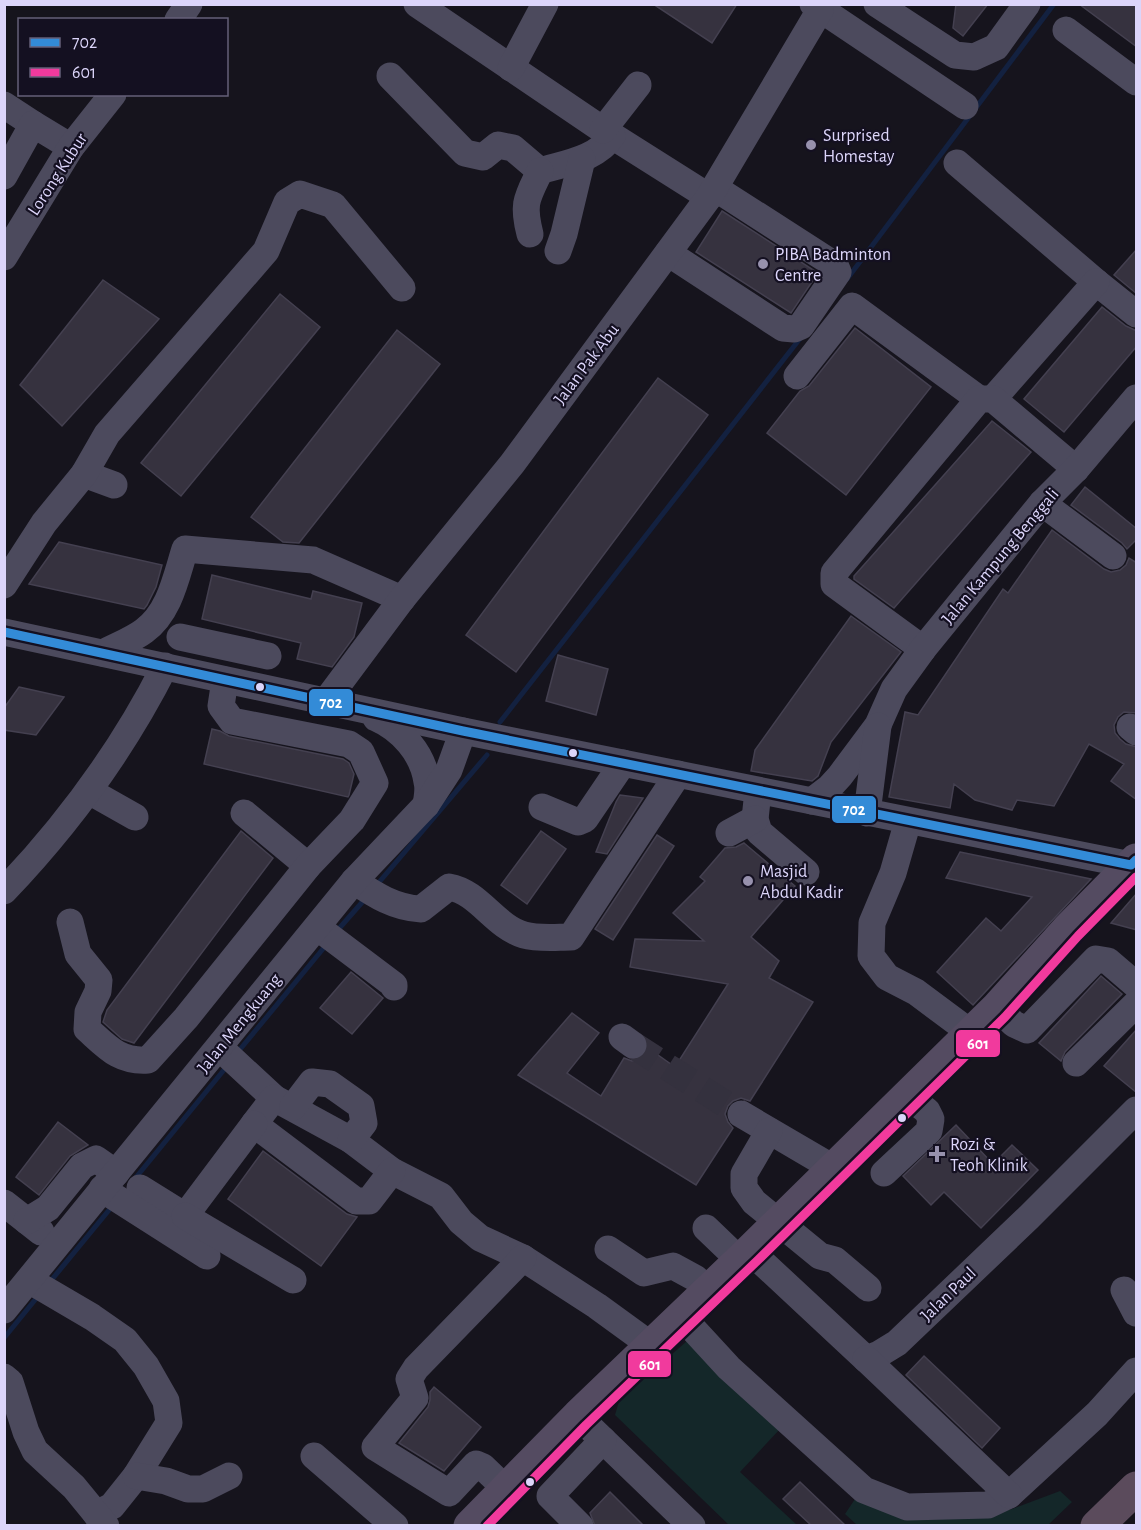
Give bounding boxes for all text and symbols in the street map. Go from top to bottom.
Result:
legend [18,18,228,96]
text: 702 [72,34,97,52]
text: 601 [72,64,96,82]
place label: Surprised Homestay [823,127,895,166]
street label: Lorong Kubur [25,130,91,219]
marker: Surprised Homestay [804,138,818,152]
place label: PIBA Badminton Centre [775,246,891,285]
marker: PIBA Badminton Centre [756,257,770,271]
street label: Jalan Pak Abu [551,321,623,408]
street label: Jalan Kampung Benggali [939,485,1063,628]
unlabelled marker [254,681,266,693]
line badge: 702 [308,688,354,717]
text: 702 [320,695,343,711]
unlabelled marker [567,747,579,759]
line badge: 702 [831,795,877,824]
text: 702 [843,802,866,818]
place label: Masjid Abdul Kadir [760,863,843,902]
marker: Masjid Abdul Kadir [741,874,755,888]
street label: Jalan Mengkuang [194,970,285,1077]
line badge: 601 [955,1029,1001,1058]
text: 601 [967,1036,989,1052]
unlabelled marker [896,1112,908,1124]
place label: Rozi & Teoh Klinik [950,1136,1028,1175]
marker: Rozi & Teoh Klinik [928,1145,946,1163]
street label: Jalan Paul [918,1264,980,1325]
line badge: 601 [627,1350,672,1378]
text: 601 [639,1357,661,1373]
unlabelled marker [524,1476,536,1488]

